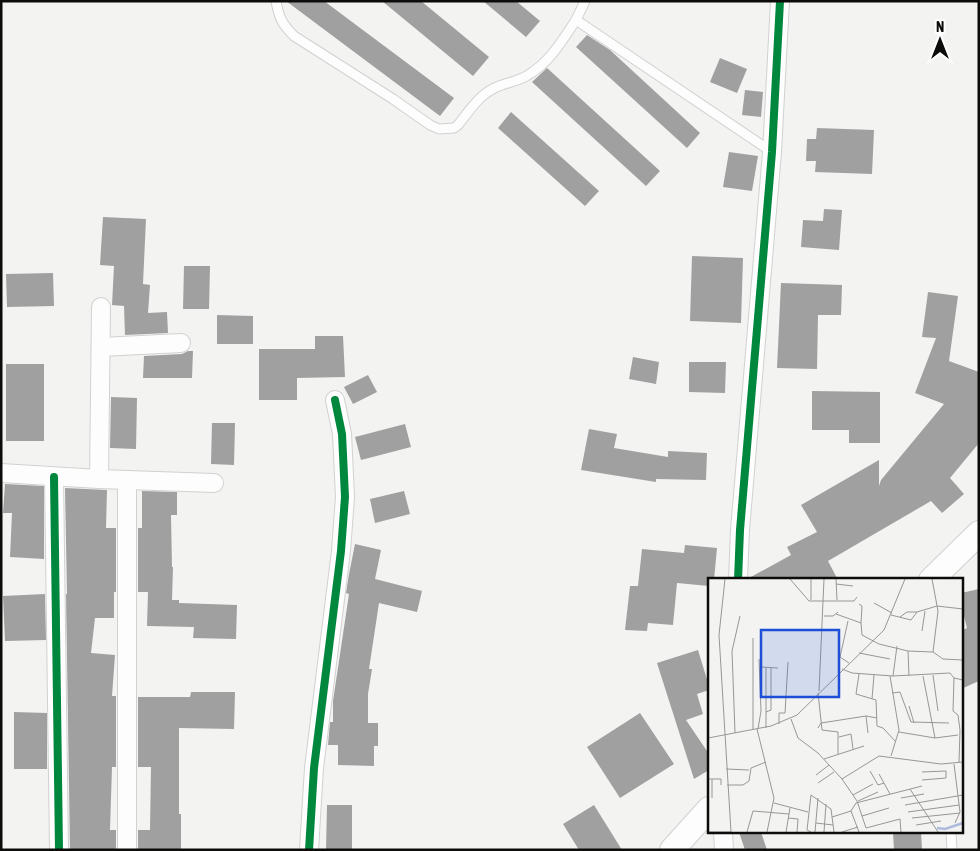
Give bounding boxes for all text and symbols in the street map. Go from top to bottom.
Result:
north arrow [915,15,965,65]
text: N [936,19,944,35]
inset map [708,578,962,834]

